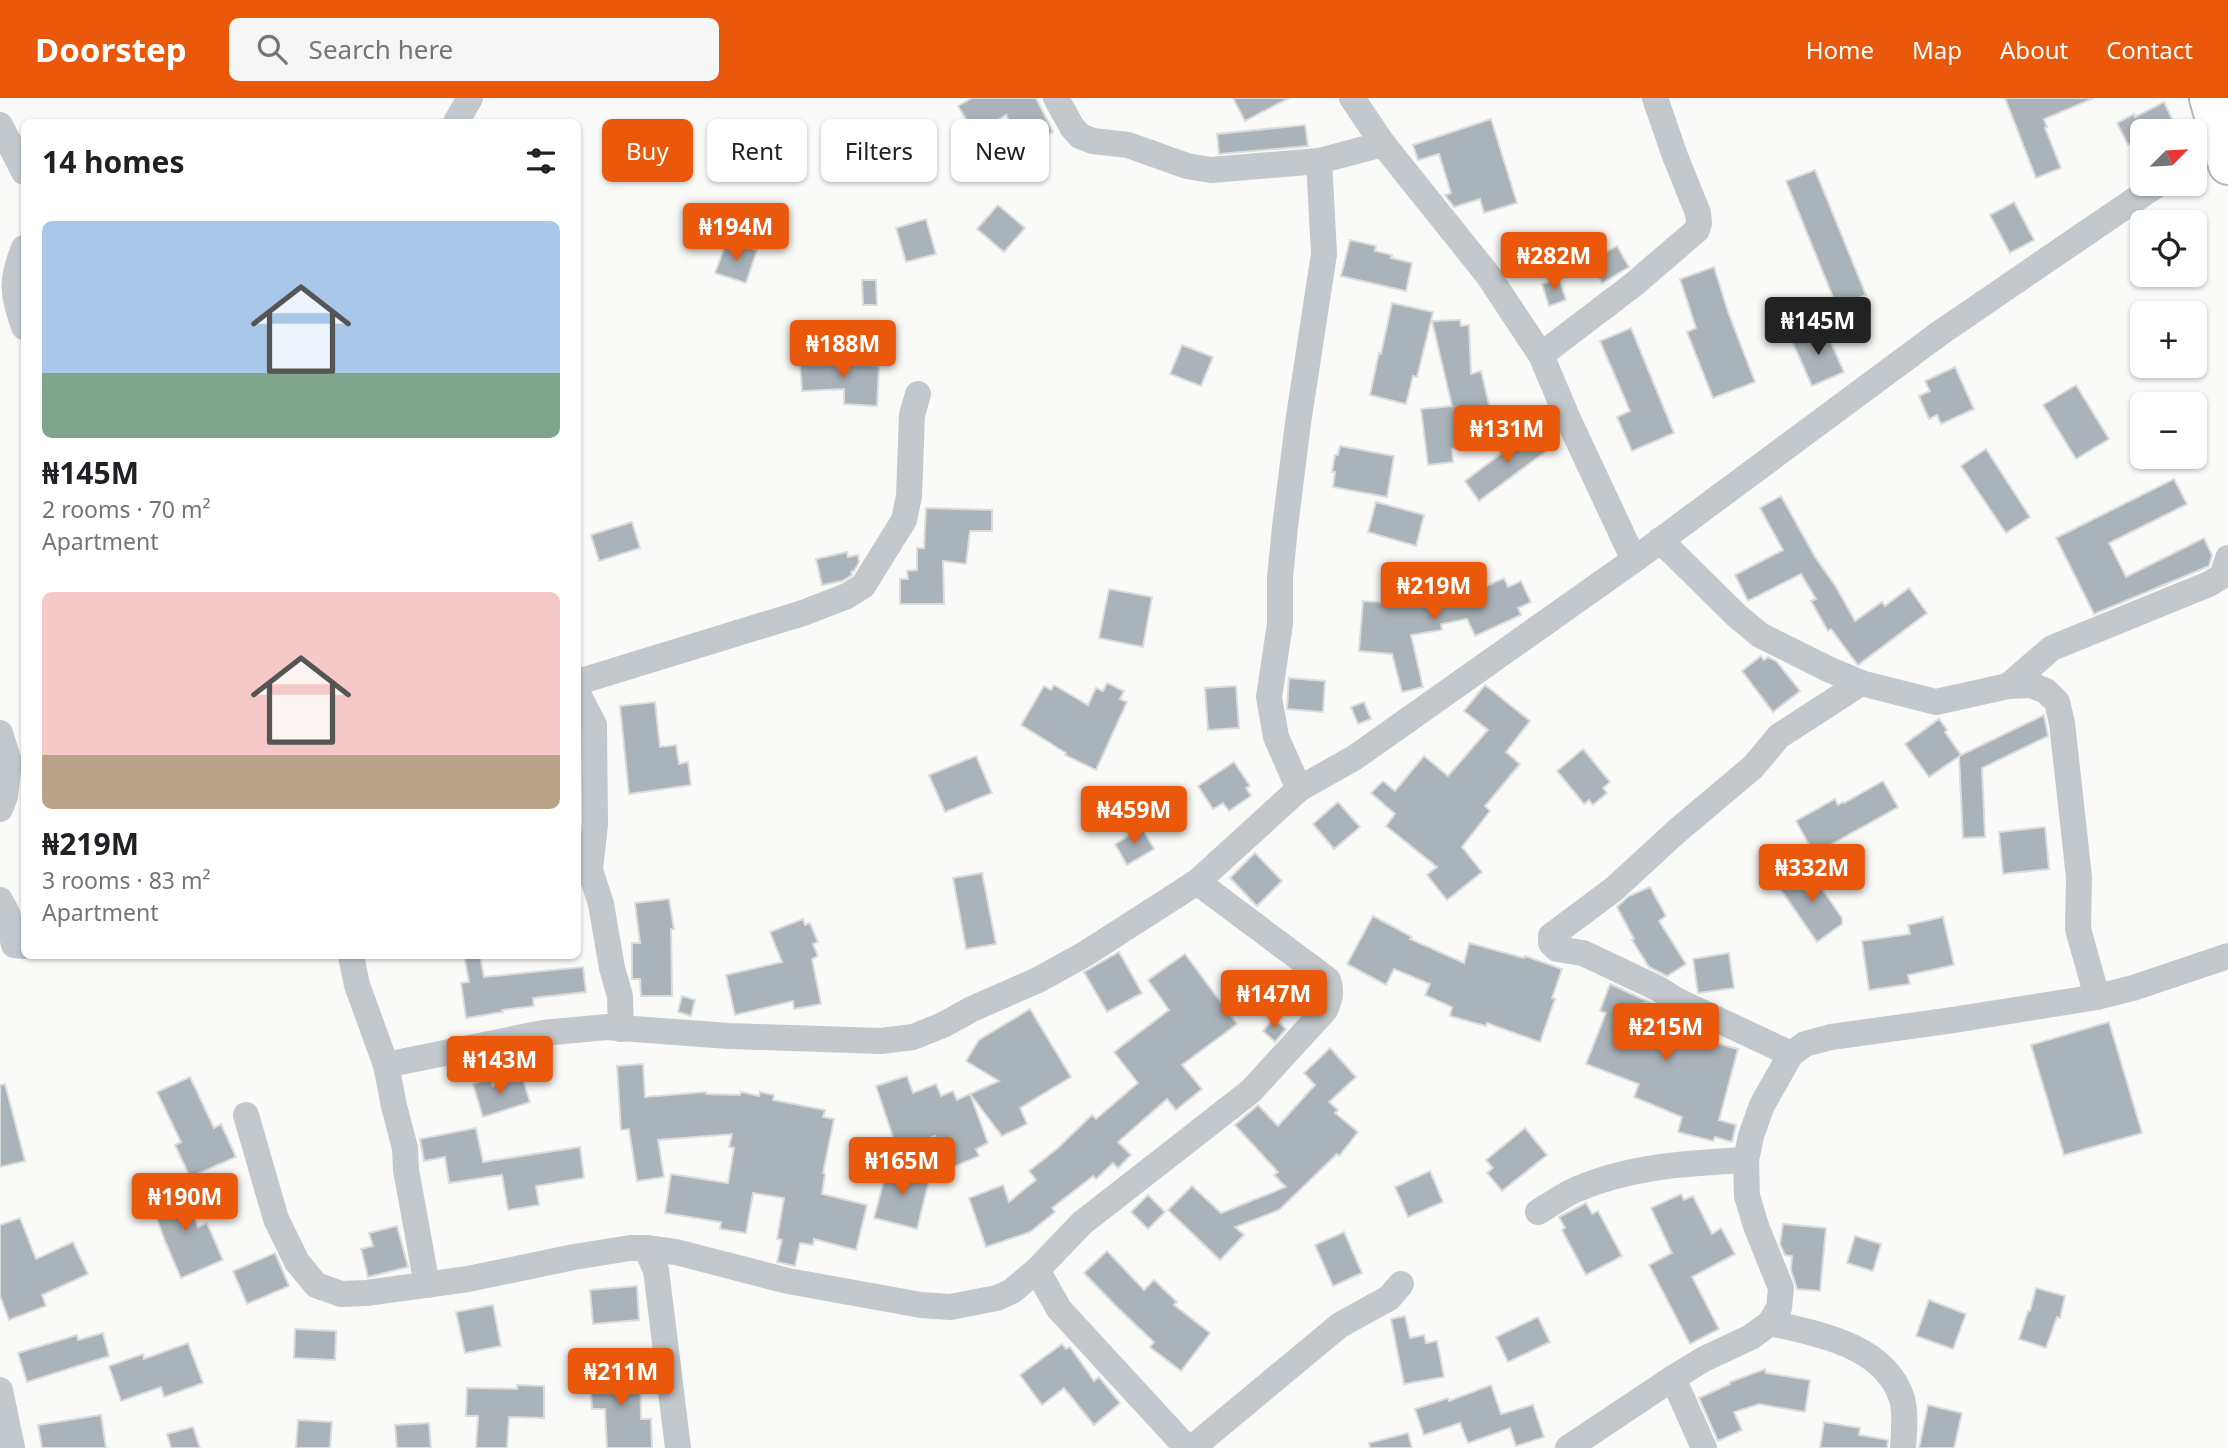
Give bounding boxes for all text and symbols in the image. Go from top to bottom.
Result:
search box [229,18,719,81]
text: Doorstep [35,27,187,72]
icon: search [253,30,291,68]
text: Search here [309,31,453,67]
text: Home [1806,33,1874,66]
text: Map [1912,33,1962,66]
text: About [2000,33,2068,66]
text: Contact [2106,33,2193,66]
chip: Buy [602,119,693,182]
chip: Rent [707,119,807,182]
chip: Filters [821,119,937,182]
chip: New [951,119,1049,182]
north arrow [2130,119,2207,196]
map controls [2130,119,2207,469]
text: 14 homes [42,141,185,182]
icon: filters [522,142,560,180]
pin: ₦194M [687,204,785,263]
text: ₦194M [699,210,773,242]
button: locate [2130,210,2207,287]
pin: ₦282M [1505,232,1603,292]
text: ₦282M [1517,239,1591,271]
icon: home [238,266,364,392]
pin: ₦145M [1769,298,1867,357]
button: + [2130,301,2207,378]
text: ₦145M [1781,304,1855,336]
pin: ₦188M [794,320,892,380]
text: ₦188M [806,327,880,359]
button: − [2130,392,2207,469]
pin: ₦131M [1458,406,1556,465]
text: ₦131M [1470,412,1544,444]
text: ₦145M [42,452,139,493]
text: 2 rooms · 70 m² [42,493,211,525]
text: Apartment [42,525,159,557]
pin: ₦219M [1385,562,1483,622]
text: ₦219M [1397,569,1471,601]
icon: home [238,637,364,763]
pin: ₦459M [1085,786,1183,846]
text: ₦459M [1097,793,1171,825]
text: ₦219M [42,823,139,864]
pin: ₦332M [1763,844,1861,904]
text: ₦332M [1775,851,1849,883]
text: 3 rooms · 83 m² [42,864,211,896]
text: Apartment [42,896,159,928]
pin: ₦147M [1225,970,1323,1030]
text: ₦147M [1237,977,1311,1009]
pin: ₦215M [1617,1004,1715,1063]
text: ₦215M [1629,1010,1703,1042]
pin: ₦143M [451,1037,549,1096]
text: ₦143M [463,1043,537,1075]
pin: ₦165M [853,1138,951,1197]
text: ₦165M [865,1144,939,1176]
pin: ₦190M [136,1174,234,1233]
text: ₦190M [148,1180,222,1212]
pin: ₦211M [572,1348,670,1408]
text: ₦211M [584,1355,658,1387]

